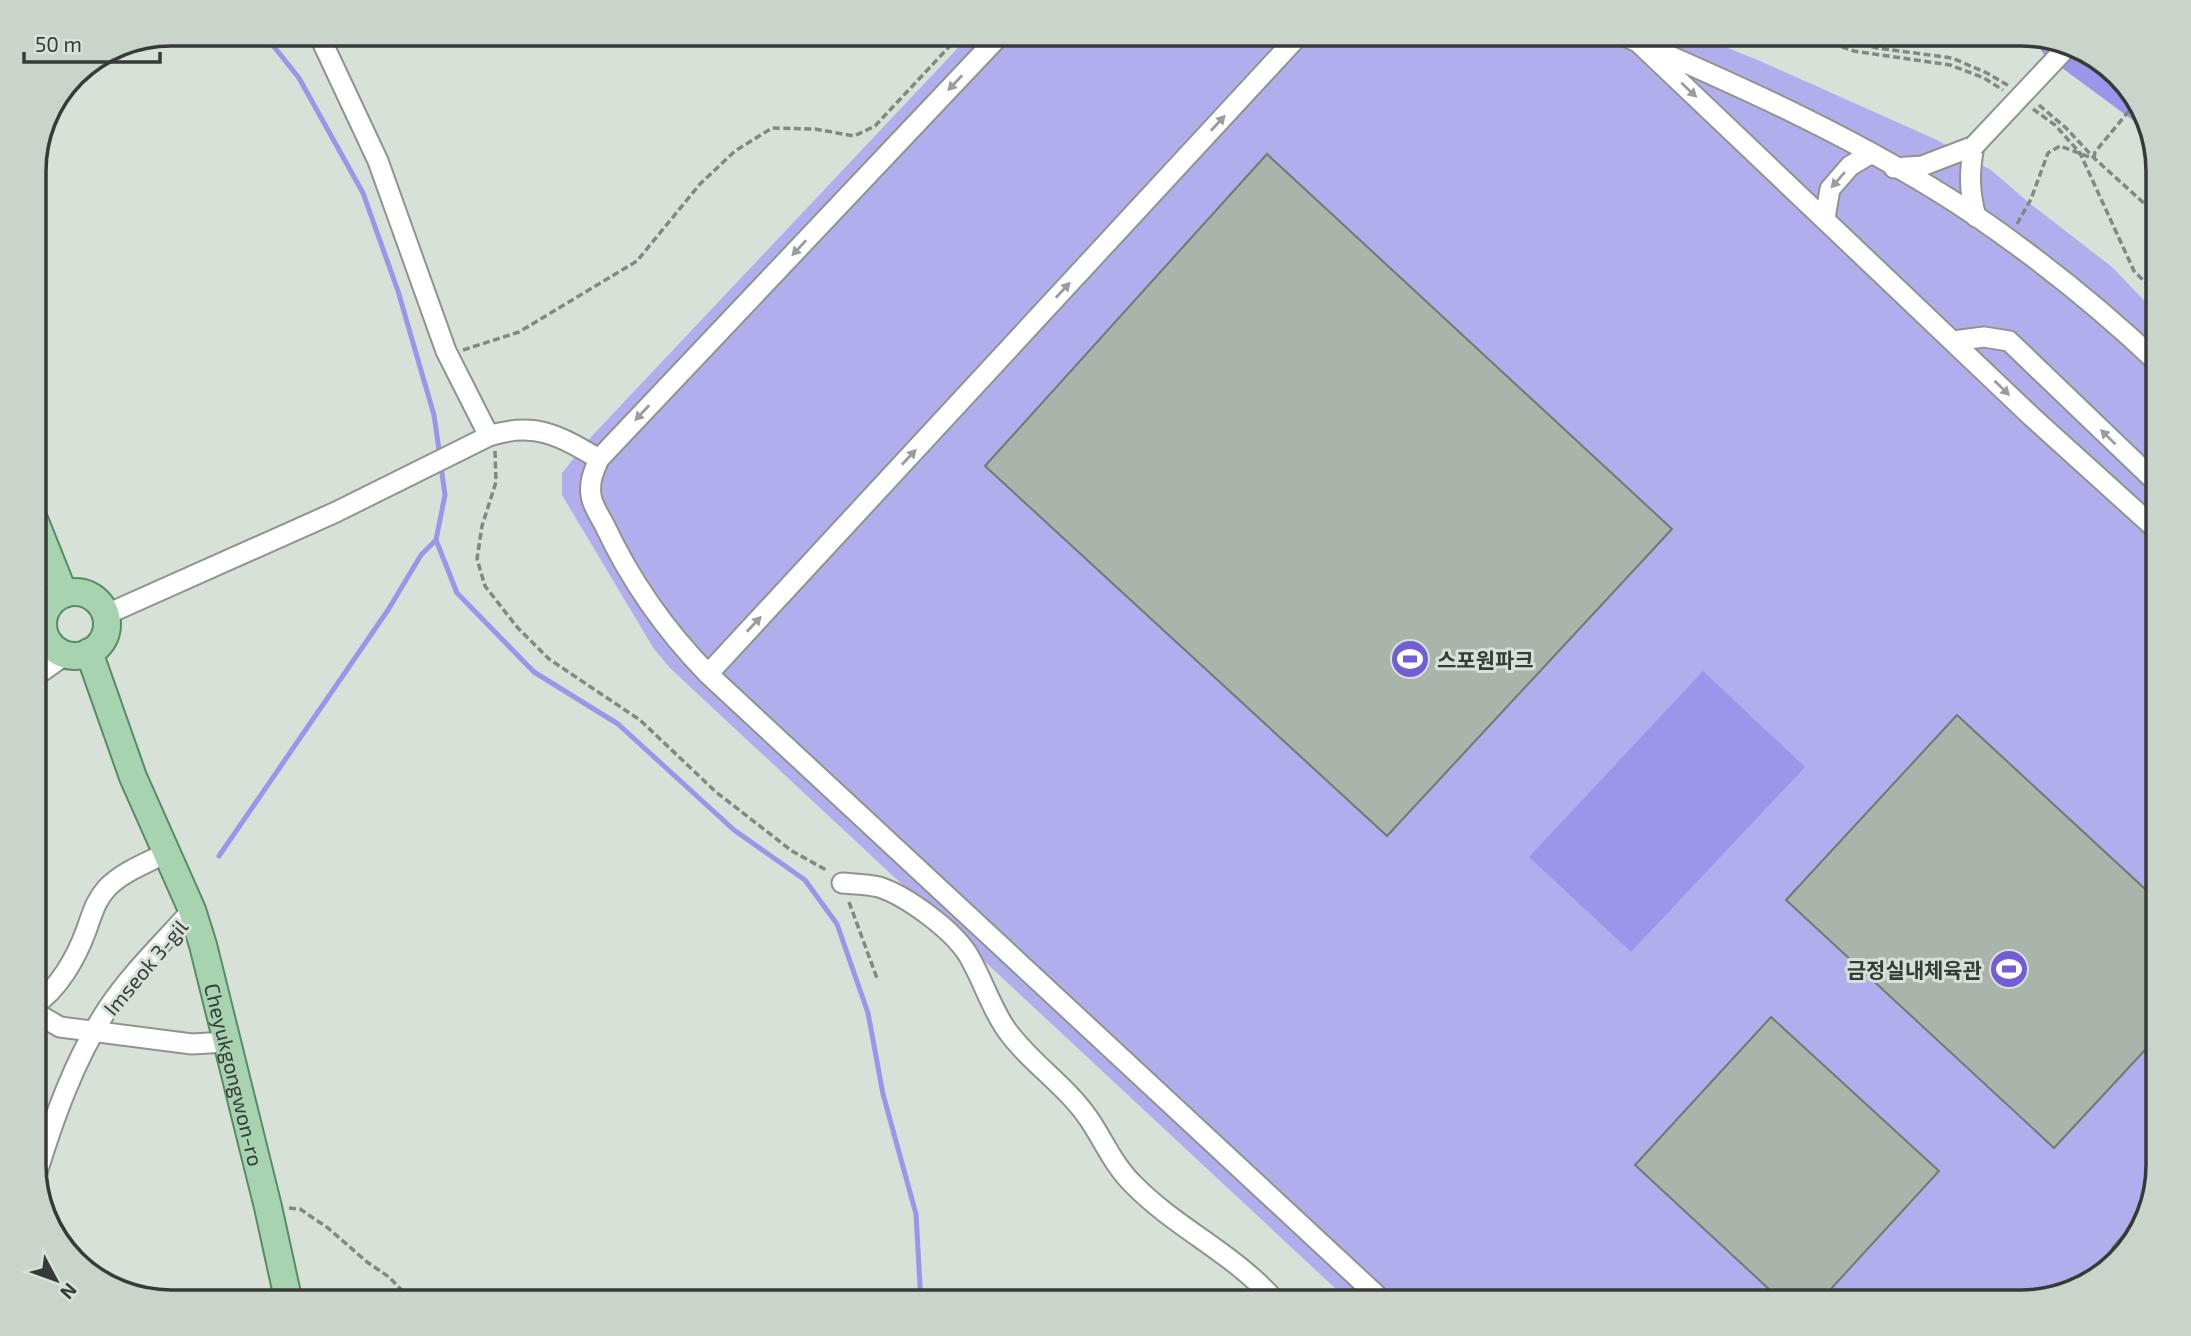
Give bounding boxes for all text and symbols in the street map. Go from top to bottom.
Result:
scale bar [24,21,161,65]
text: 50 m [35,31,82,56]
one-way arrow [947,74,963,92]
one-way arrow [1680,81,1697,97]
one-way arrow [1209,115,1225,132]
one-way arrow [1830,171,1846,189]
one-way arrow [791,239,807,256]
one-way arrow [1055,281,1071,299]
one-way arrow [1993,379,2010,395]
one-way arrow [635,404,651,421]
one-way arrow [2100,428,2117,445]
one-way arrow [900,449,916,466]
one-way arrow [746,615,762,633]
sports icon: 스포원파크 [1389,638,1431,680]
place label: 스포원파크 [1437,647,1534,672]
street label: Imseok 3-gil [98,913,193,1020]
sports icon: 금정실내체육관 [1988,948,2030,990]
place label: 금정실내체육관 [1847,957,1982,982]
street label: Cheyukgongwon-ro [200,980,270,1168]
north arrow [21,1245,91,1315]
text: N [56,1279,82,1304]

